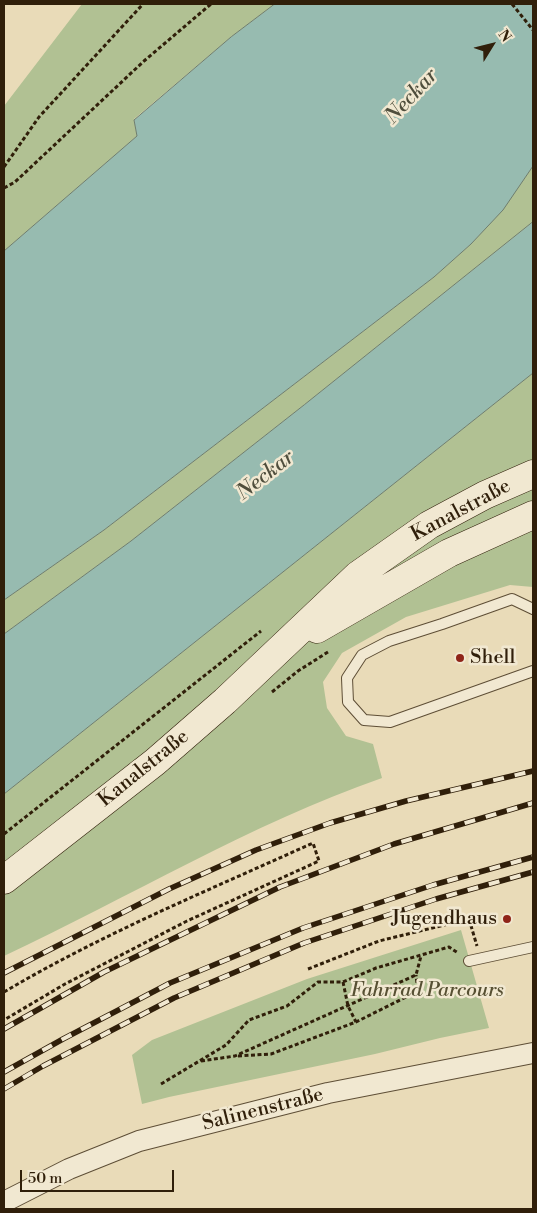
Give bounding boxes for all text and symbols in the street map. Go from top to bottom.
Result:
north arrow [467,20,517,70]
text: N [494,26,515,46]
water label: Neckar [380,64,444,130]
water label: Neckar [232,446,300,506]
street label: Kanalstraße [407,475,515,547]
place label: Shell [470,646,515,670]
marker: Shell [454,652,466,664]
street label: Kanalstraße [94,725,194,813]
place label: Jugendhaus [391,907,497,931]
marker: Jugendhaus [501,913,513,925]
park label: Fahrrad Parcours [350,979,504,1003]
street label: Salinenstraße [200,1083,326,1137]
scale bar [22,1160,176,1192]
text: 50 m [28,1169,62,1188]

